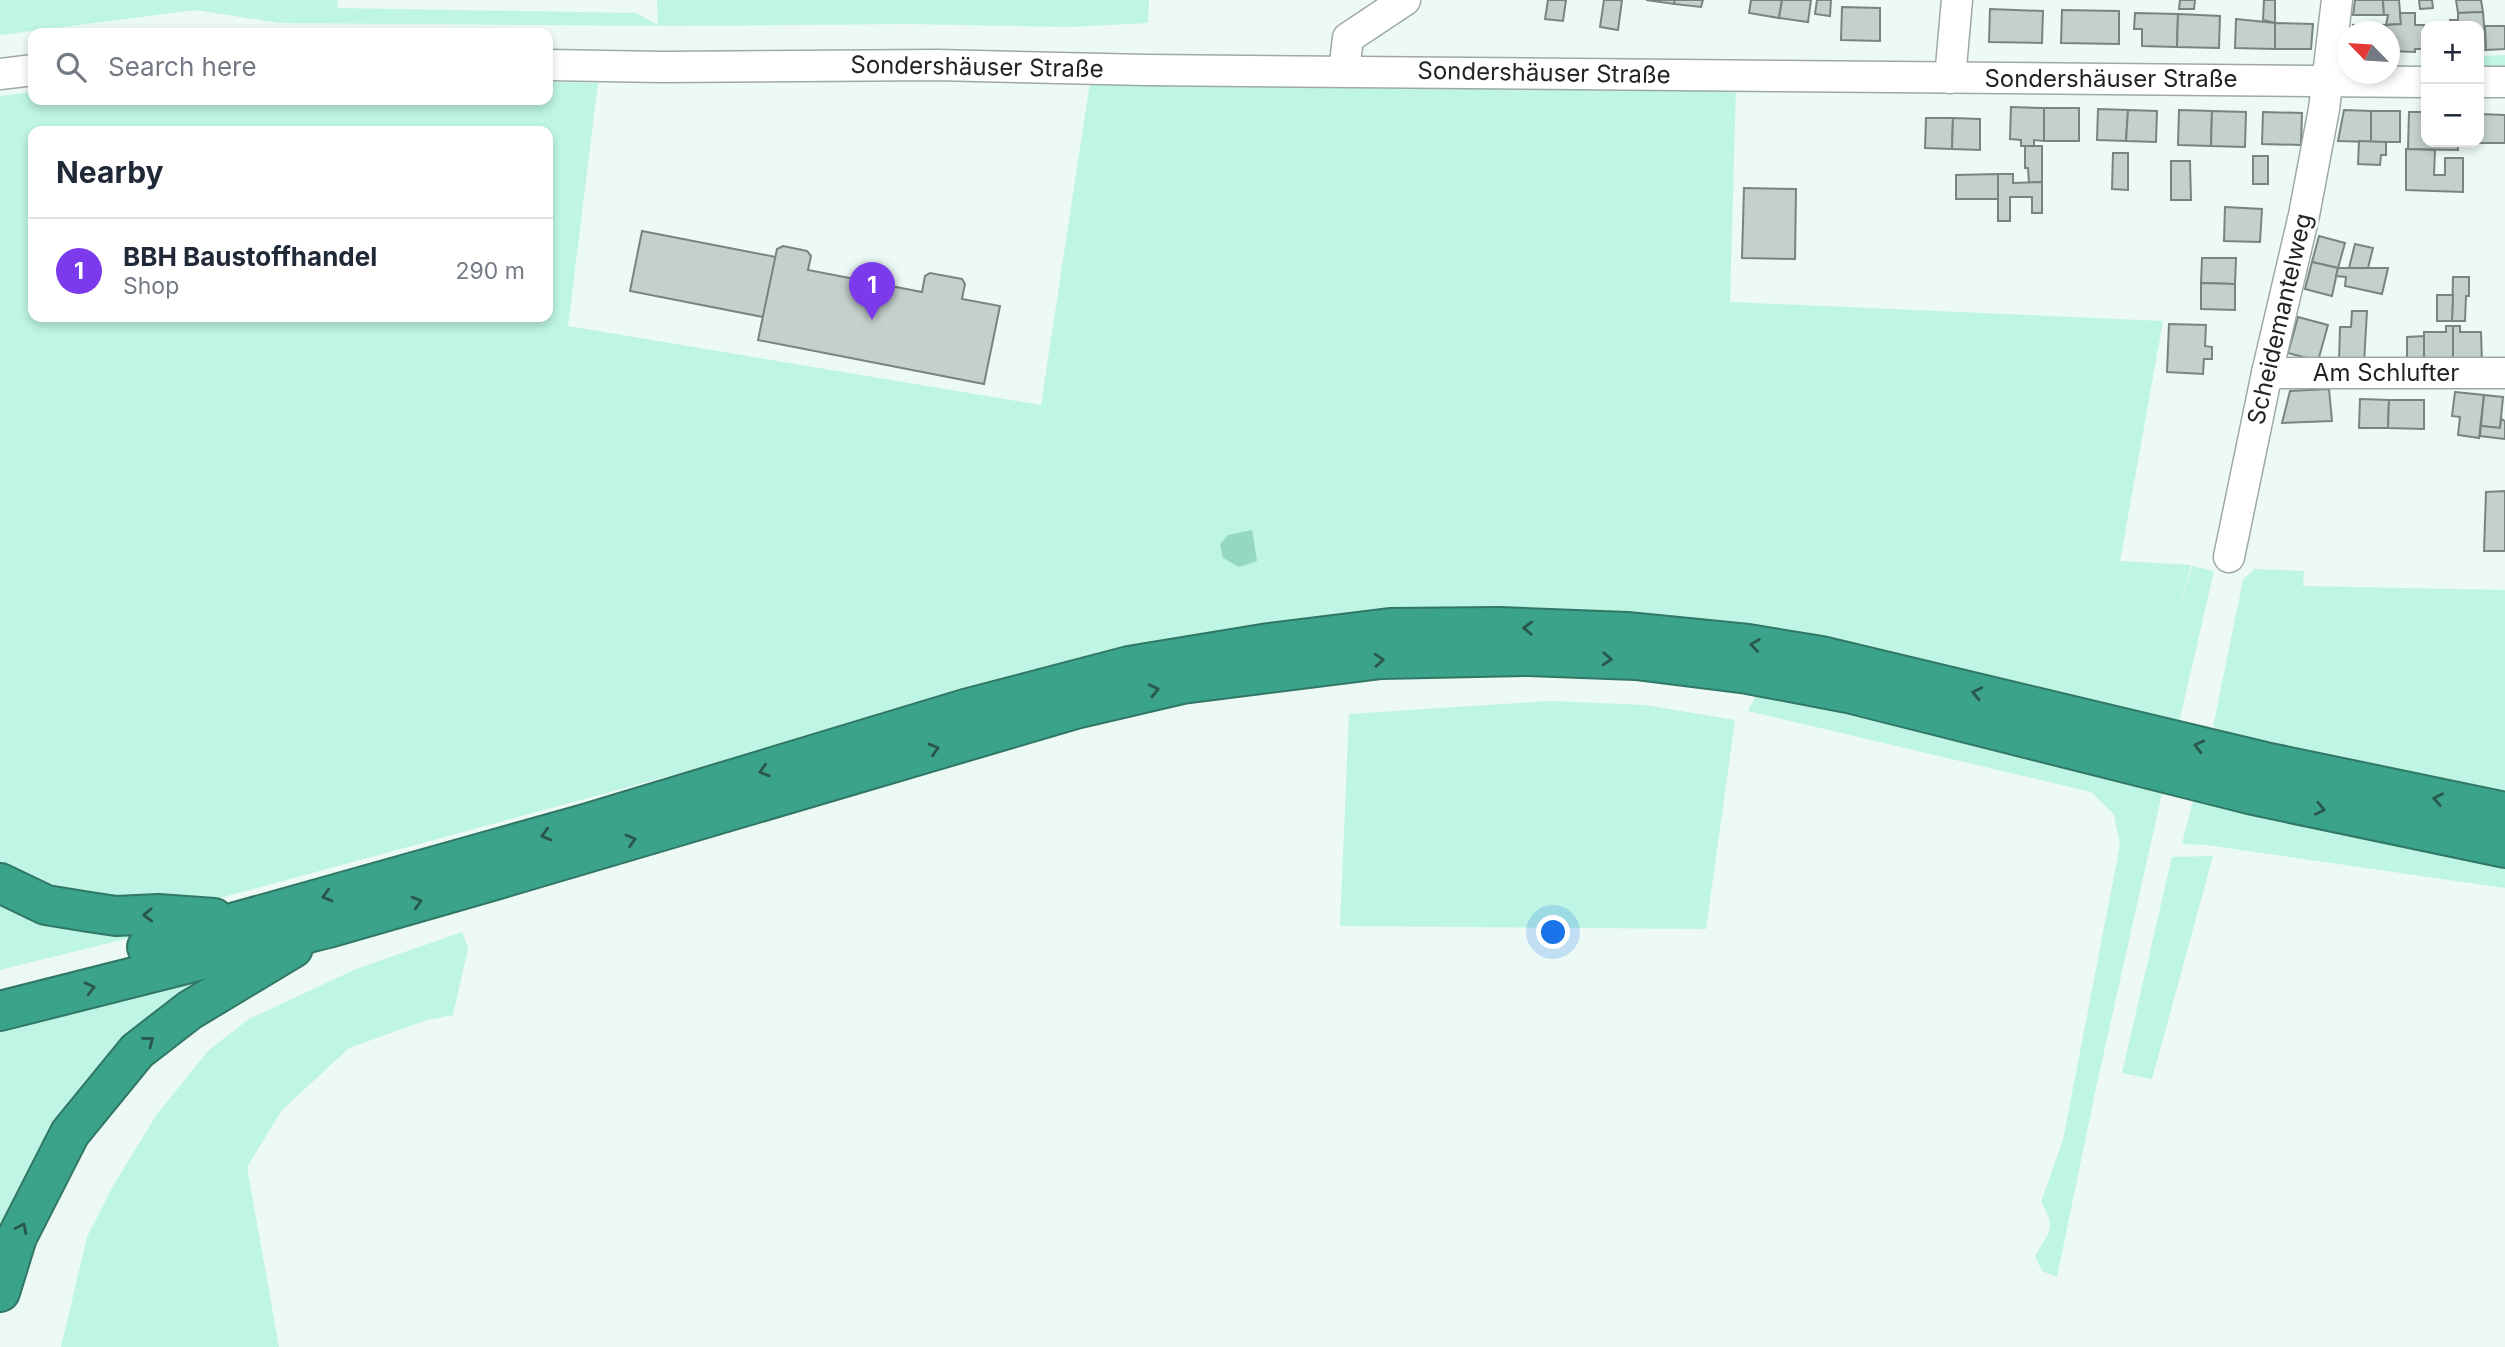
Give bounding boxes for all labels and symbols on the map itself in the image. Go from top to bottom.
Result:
north arrow [2337,21,2400,84]
street label: Sondershäuser Straße [850,50,1104,83]
street label: Sondershäuser Straße [1417,56,1671,89]
street label: Sondershäuser Straße [1984,64,2238,93]
street label: Scheidemantelweg [2241,210,2318,427]
pin: 1 [849,262,895,320]
street label: Am Schlufter [2313,358,2459,387]
one-way arrow [1523,621,1534,636]
one-way arrow [1749,638,1761,653]
one-way arrow [1374,652,1385,667]
one-way arrow [1601,652,1612,667]
one-way arrow [1148,684,1160,699]
one-way arrow [1972,686,1984,701]
one-way arrow [2193,740,2205,754]
one-way arrow [928,743,940,757]
one-way arrow [758,762,770,777]
one-way arrow [2432,792,2444,807]
one-way arrow [2314,800,2326,815]
one-way arrow [540,827,552,841]
one-way arrow [625,834,637,849]
one-way arrow [321,888,333,902]
one-way arrow [411,896,423,911]
one-way arrow [142,907,153,922]
your location [1536,915,1570,949]
one-way arrow [84,982,96,996]
one-way arrow [141,1037,154,1050]
one-way arrow [14,1223,28,1235]

